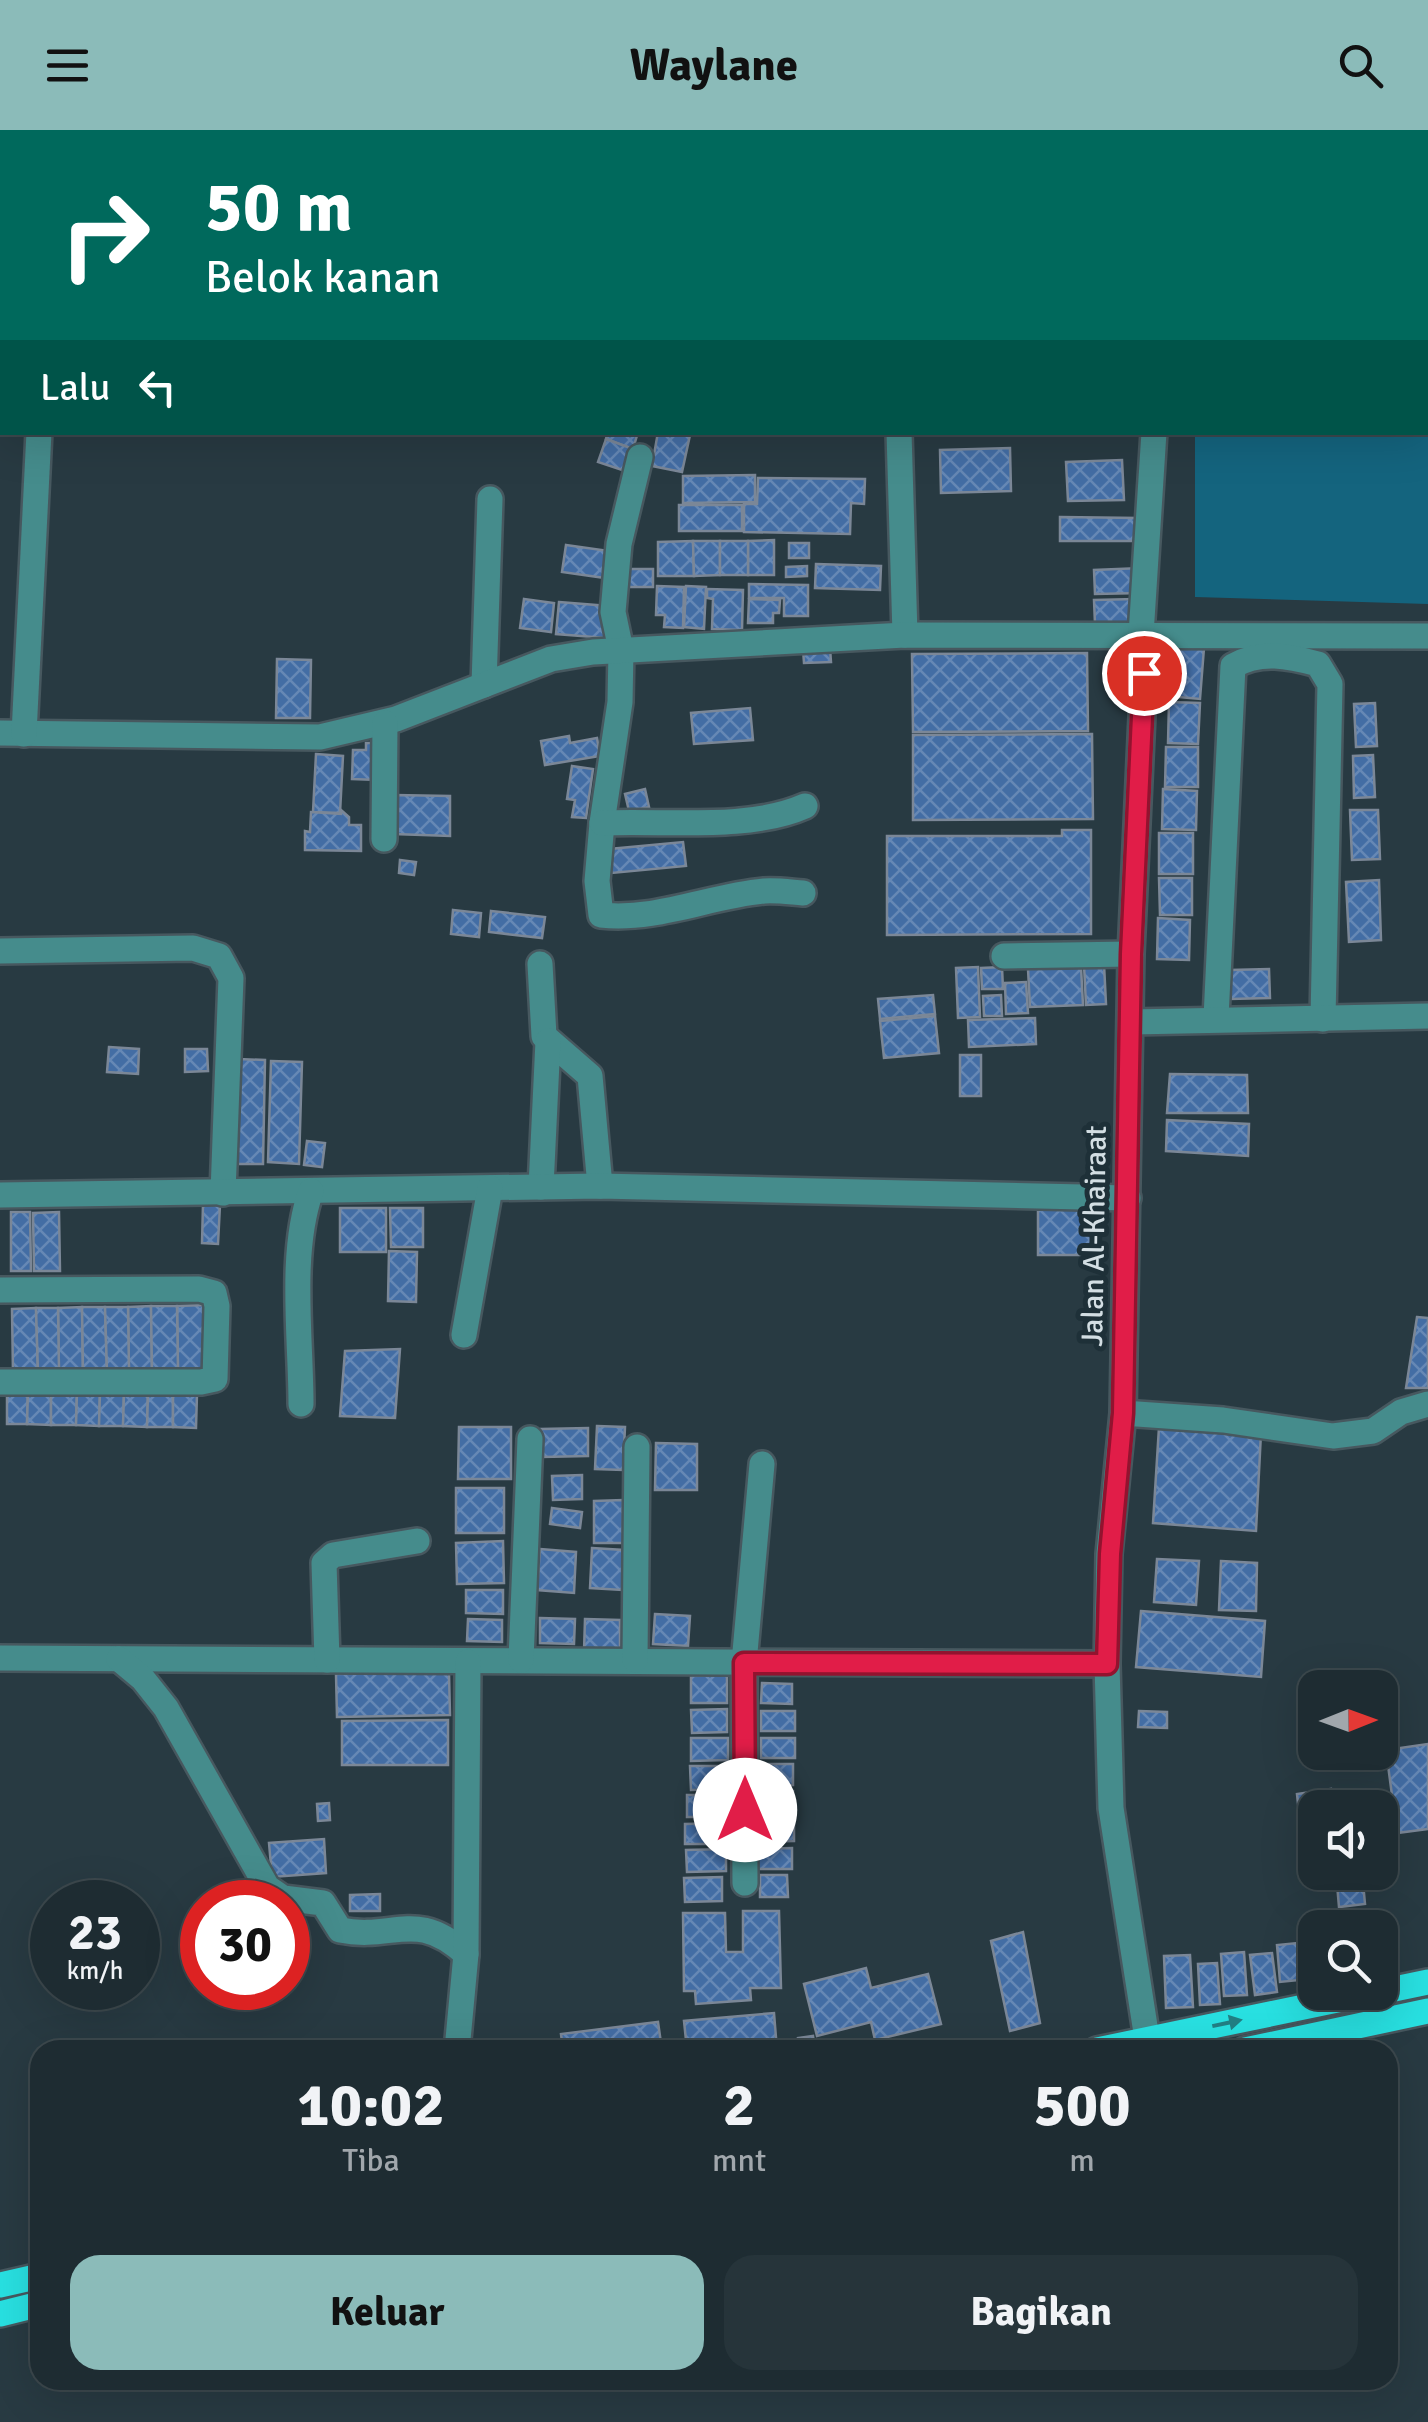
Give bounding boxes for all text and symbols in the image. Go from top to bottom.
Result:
icon: menu [40,38,95,93]
text: Waylane [630,38,798,93]
icon: search [1333,38,1388,93]
text: 50 m [205,164,353,250]
icon: right [40,170,170,300]
text: Belok kanan [205,250,441,305]
icon: left [130,360,185,415]
text: Lalu [40,364,110,411]
pin [1102,631,1187,716]
icon: arrive [1117,646,1172,701]
street label: Jalan Al-Khairaat [1074,1125,1115,1347]
north arrow [1298,1670,1398,1770]
map controls [1298,1670,1398,2010]
position arrow [693,1758,797,1862]
button: sound [1298,1790,1398,1890]
speed limit sign: 30 [180,1880,310,2010]
text: 23 [68,1902,122,1964]
button: search [1298,1910,1398,2010]
text: km/h [67,1955,123,1986]
one-way arrow [1212,2014,1243,2030]
text: 10:02 [297,2069,445,2143]
text: 2 [723,2069,755,2143]
text: 500 [1033,2069,1131,2143]
text: Tiba [342,2141,400,2180]
text: mnt [712,2141,766,2180]
text: m [1069,2141,1095,2180]
button: Keluar [70,2255,704,2370]
button: Bagikan [724,2255,1358,2370]

